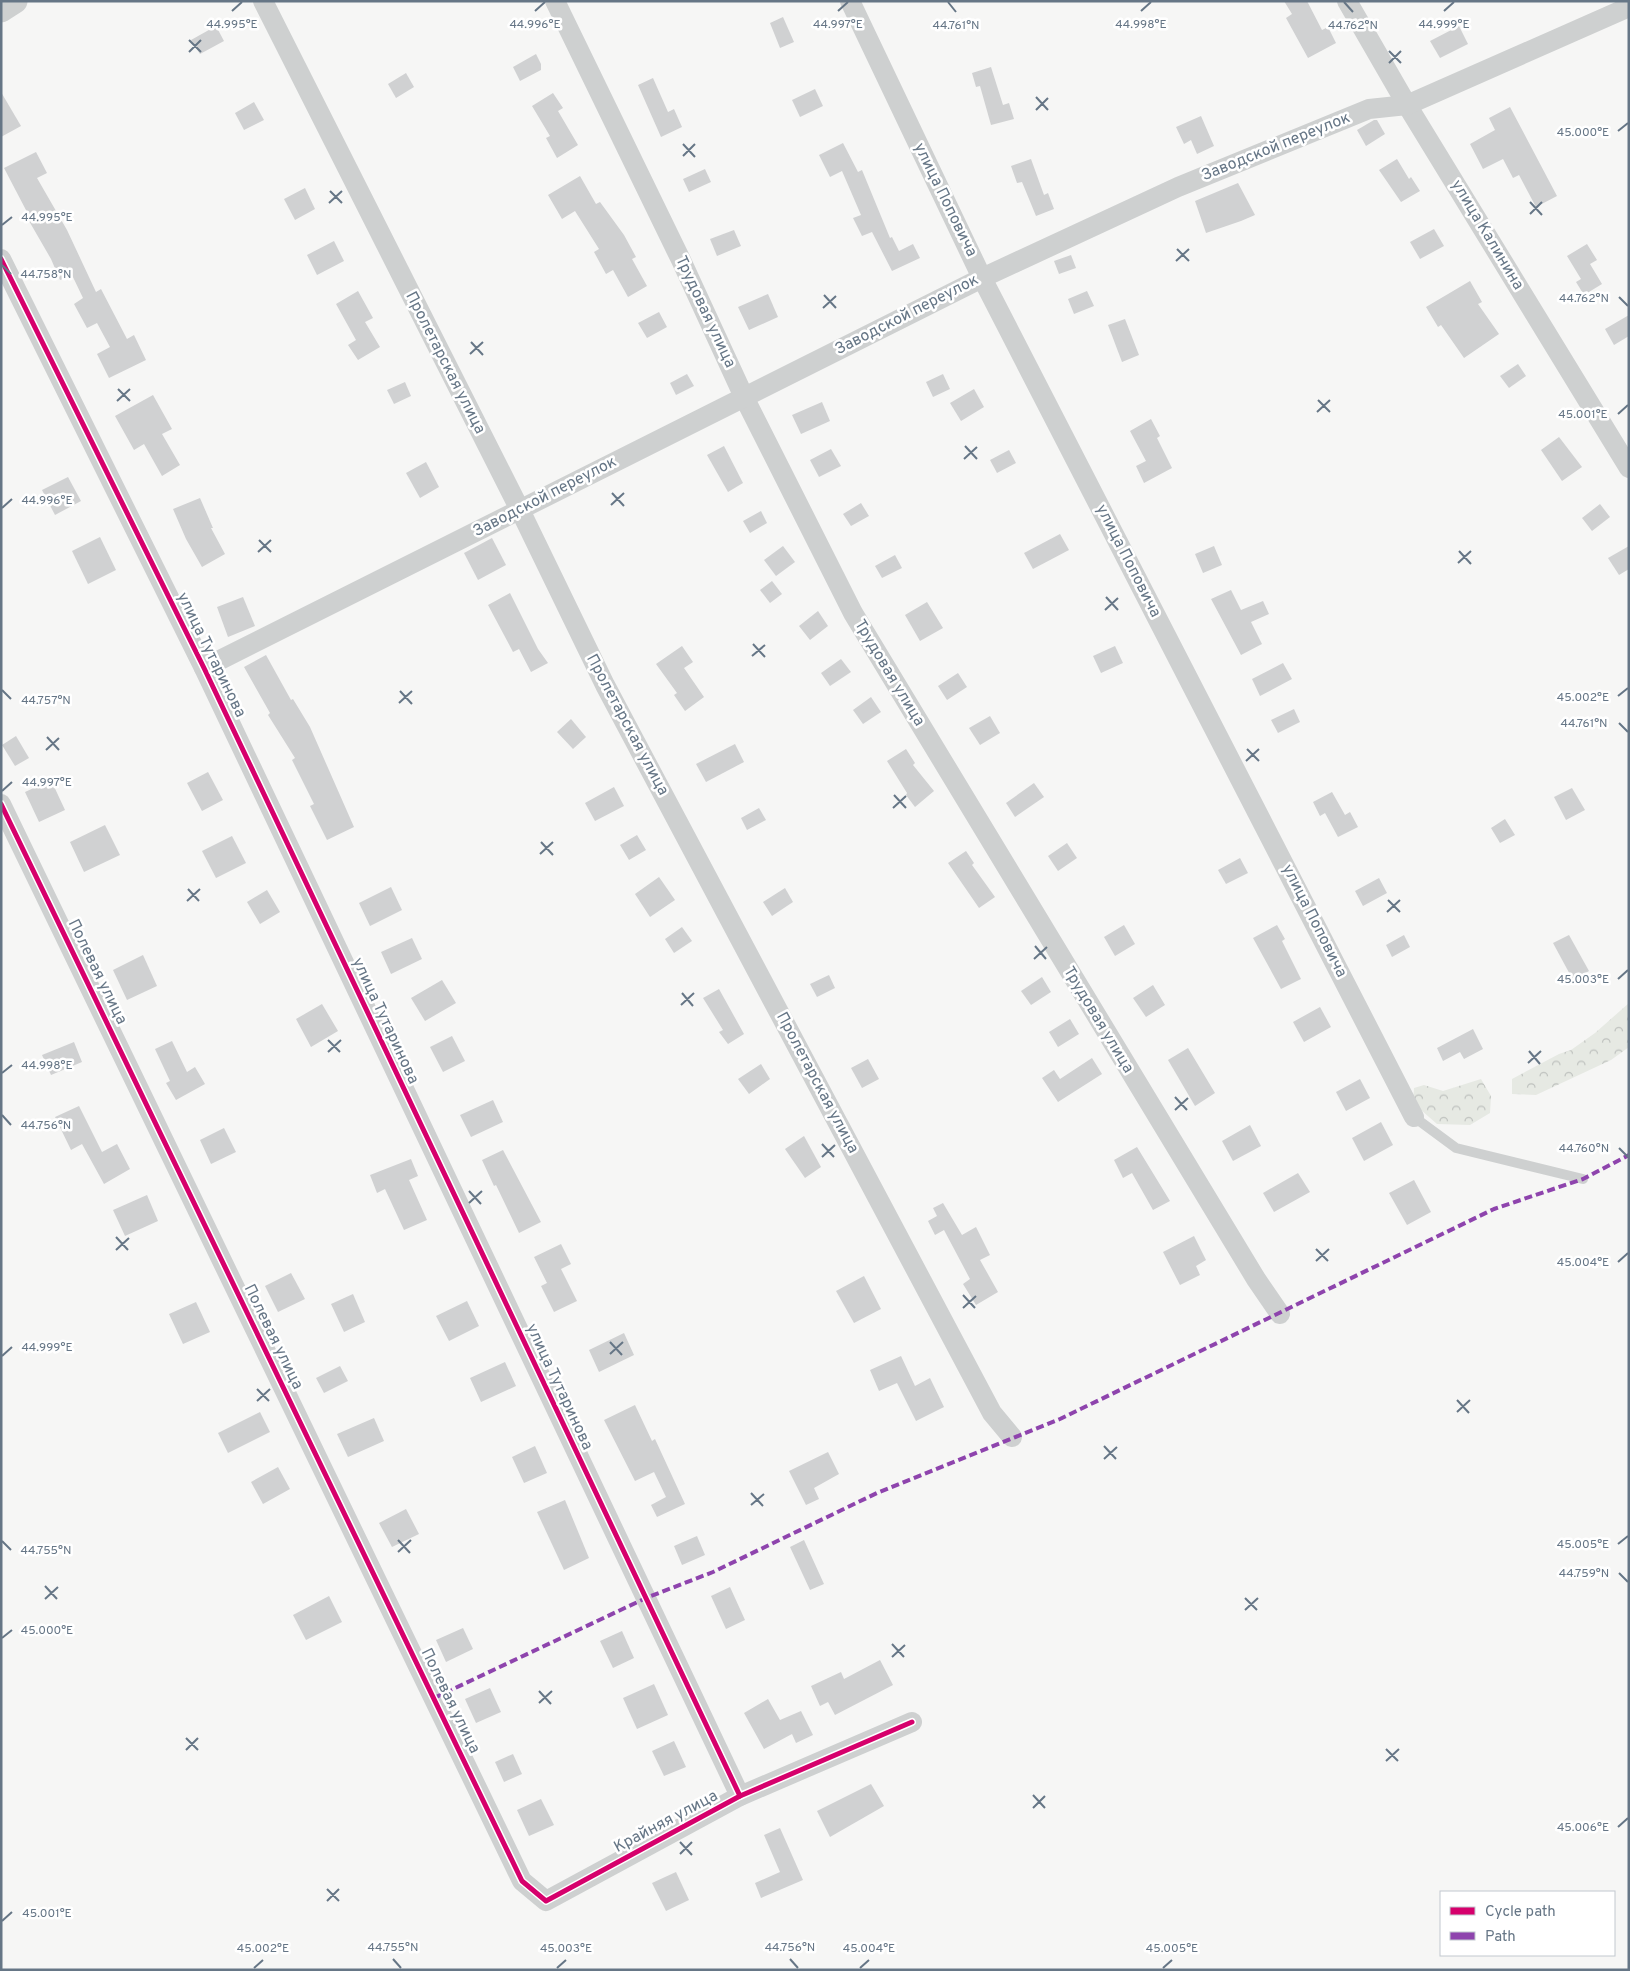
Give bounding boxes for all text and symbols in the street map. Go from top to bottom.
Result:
text: 44.995°E [206,17,258,33]
text: 44.996°E [509,17,561,33]
text: 44.997°E [813,17,863,33]
text: 44.998°E [1115,17,1167,33]
text: 44.999°E [1418,17,1470,33]
text: 44.761°N [932,18,980,34]
text: 44.762°N [1328,18,1378,34]
street label: Заводской переулок [1199,108,1353,186]
text: 45.000°E [1557,125,1609,141]
street label: улица Поповича [909,140,981,260]
street label: улица Калинина [1446,176,1528,294]
text: 44.995°E [21,210,73,226]
street label: Трудовая улица [670,253,740,371]
text: 44.758°N [21,267,71,283]
street label: Заводской переулок [832,270,982,360]
street label: Пролетарская улица [400,288,490,438]
text: 44.762°N [1559,291,1609,307]
text: 45.001°E [1558,407,1608,423]
street label: Заводской переулок [470,452,620,542]
text: 44.996°E [21,493,73,509]
street label: улица Поповича [1091,501,1165,621]
street label: улица Тутаринова [172,589,250,721]
street label: Трудовая улица [849,616,929,730]
street label: Пролетарская улица [581,651,673,799]
text: 45.002°E [1557,690,1609,706]
text: 44.757°N [21,693,71,709]
text: 44.761°N [1560,716,1608,732]
text: 44.997°E [22,775,72,791]
street label: улица Поповича [1277,861,1351,981]
street label: Полевая улица [63,916,131,1028]
street label: улица Тутаринова [347,955,423,1087]
street label: Трудовая улица [1058,963,1138,1077]
text: 45.003°E [1557,972,1609,988]
street label: Пролетарская улица [771,1009,863,1157]
text: 44.998°E [21,1058,73,1074]
text: 44.756°N [21,1118,71,1134]
text: 44.760°N [1559,1141,1609,1157]
text: 45.004°E [1557,1255,1609,1271]
street label: Полевая улица [239,1281,307,1393]
street label: улица Тутаринова [521,1321,597,1453]
text: 44.999°E [21,1340,73,1356]
text: 45.005°E [1557,1537,1609,1553]
text: 44.755°N [21,1543,71,1559]
text: 44.759°N [1559,1566,1609,1582]
text: 45.000°E [21,1623,73,1639]
street label: Полевая улица [416,1645,484,1757]
street label: Крайняя улица [611,1786,721,1858]
text: 45.006°E [1557,1820,1609,1836]
legend [1440,1891,1615,1956]
text: Cycle path [1485,1903,1556,1922]
text: 45.001°E [22,1906,72,1922]
text: Path [1485,1928,1516,1947]
text: 44.755°N [368,1940,418,1956]
text: 44.756°N [765,1940,815,1956]
text: 45.002°E [237,1941,289,1957]
text: 45.003°E [540,1941,592,1957]
text: 45.004°E [843,1941,895,1957]
text: 45.005°E [1146,1941,1198,1957]

